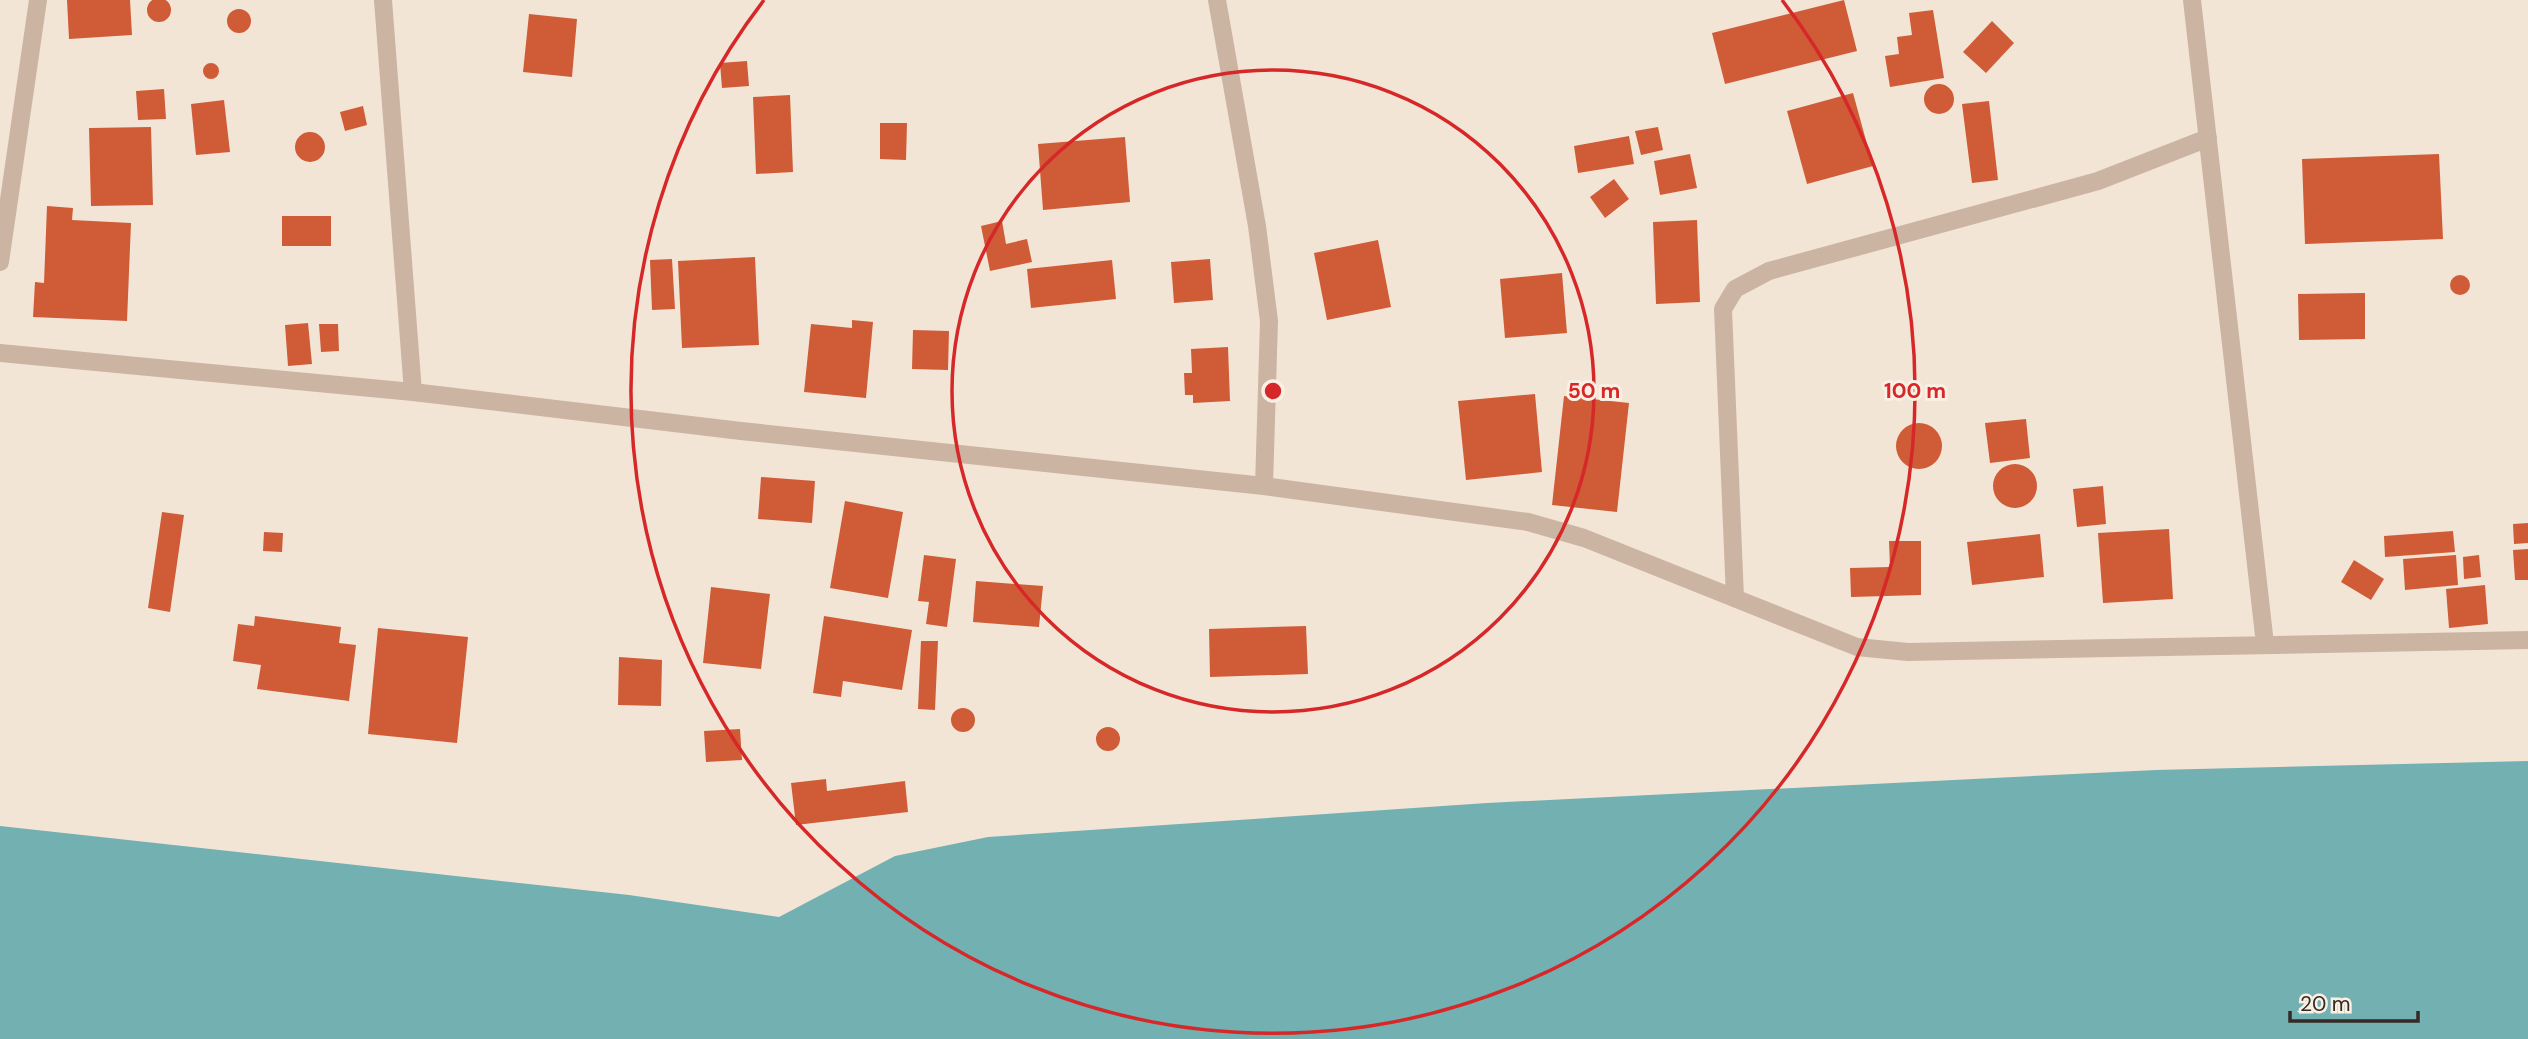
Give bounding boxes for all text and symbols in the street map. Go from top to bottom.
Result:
text: 50 m [1568,377,1620,405]
text: 100 m [1884,377,1946,405]
centre of rings [1261,379,1285,403]
scale bar [2290,979,2418,1023]
text: 20 m [2300,990,2351,1018]

